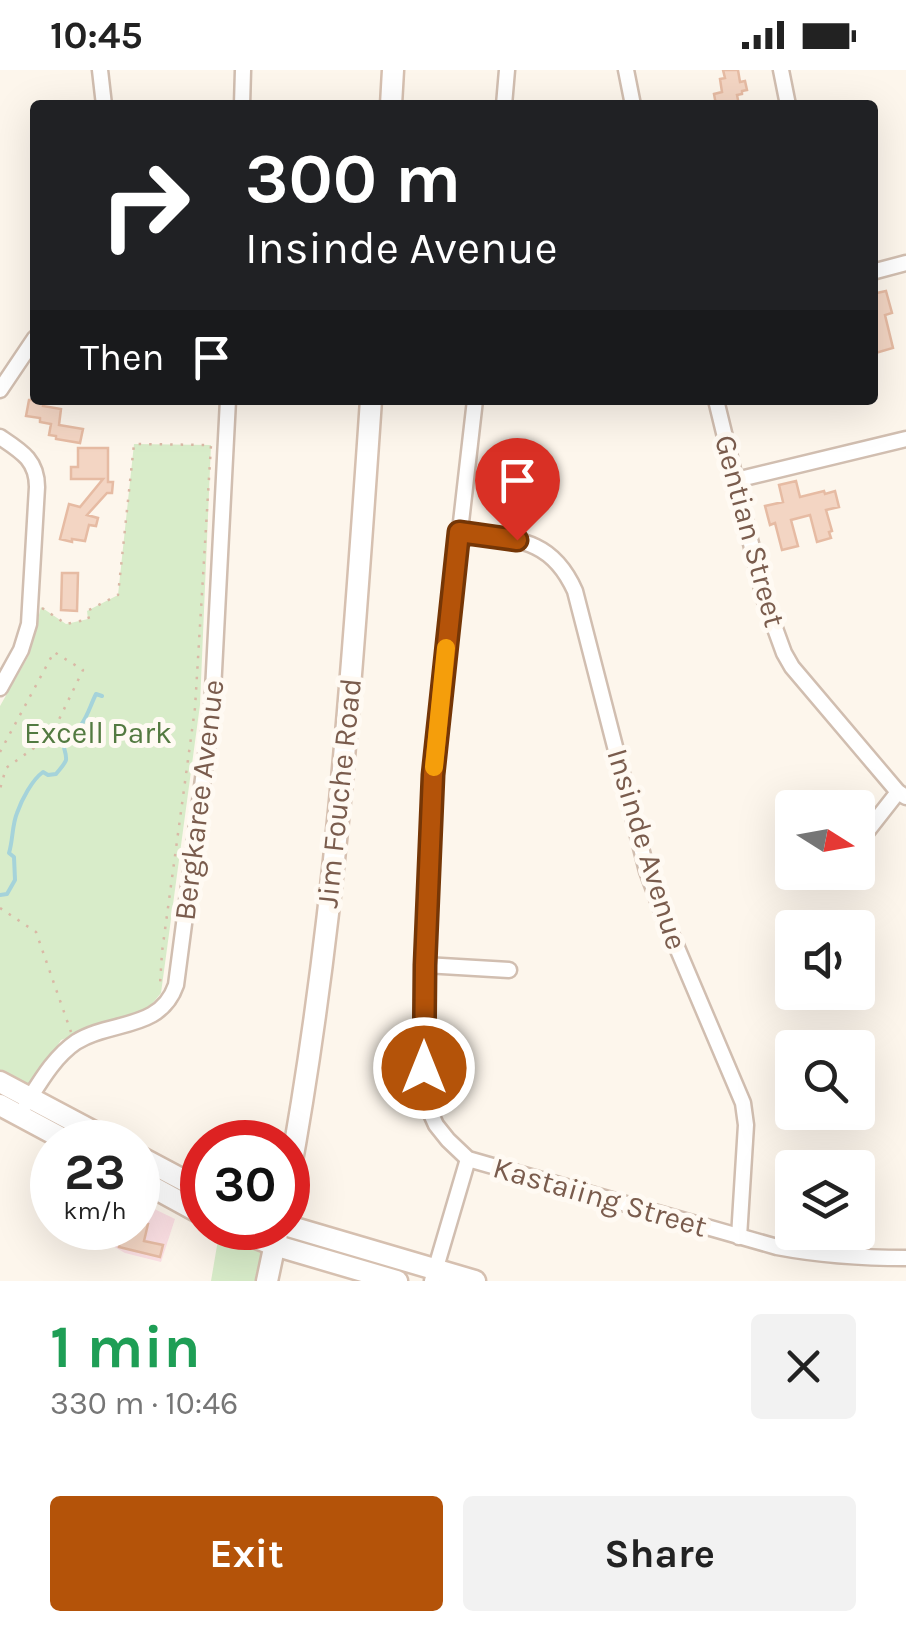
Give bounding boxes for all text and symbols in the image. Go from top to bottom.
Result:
text: 10:45 [50,13,143,58]
text: 300 m [245,138,461,220]
icon: right [80,140,210,270]
text: Insinde Avenue [245,222,558,274]
icon: arrive [184,330,239,385]
text: Then [80,335,164,380]
street label: Gentian Street [707,431,793,631]
pin [475,438,560,541]
icon: arrive [490,453,545,508]
street label: Jim Fouche Road [309,676,369,910]
street label: Bergkaree Avenue [166,678,232,922]
park label: Excell Park [24,715,172,751]
street label: Insinde Avenue [599,744,695,954]
north arrow [775,790,875,890]
map controls [775,790,875,1250]
button: sound [775,910,875,1010]
position arrow [372,1016,476,1120]
button: search [775,1030,875,1130]
speed limit sign: 30 [180,1120,310,1250]
text: 23 [64,1143,126,1202]
street label: Kastaiing Street [489,1149,711,1245]
button: layers [775,1150,875,1250]
text: km/h [63,1196,127,1225]
text: 1 min [50,1312,201,1382]
button: close [751,1314,856,1419]
text: 330 m · 10:46 [50,1385,238,1422]
button: Exit [50,1496,443,1611]
button: Share [463,1496,856,1611]

